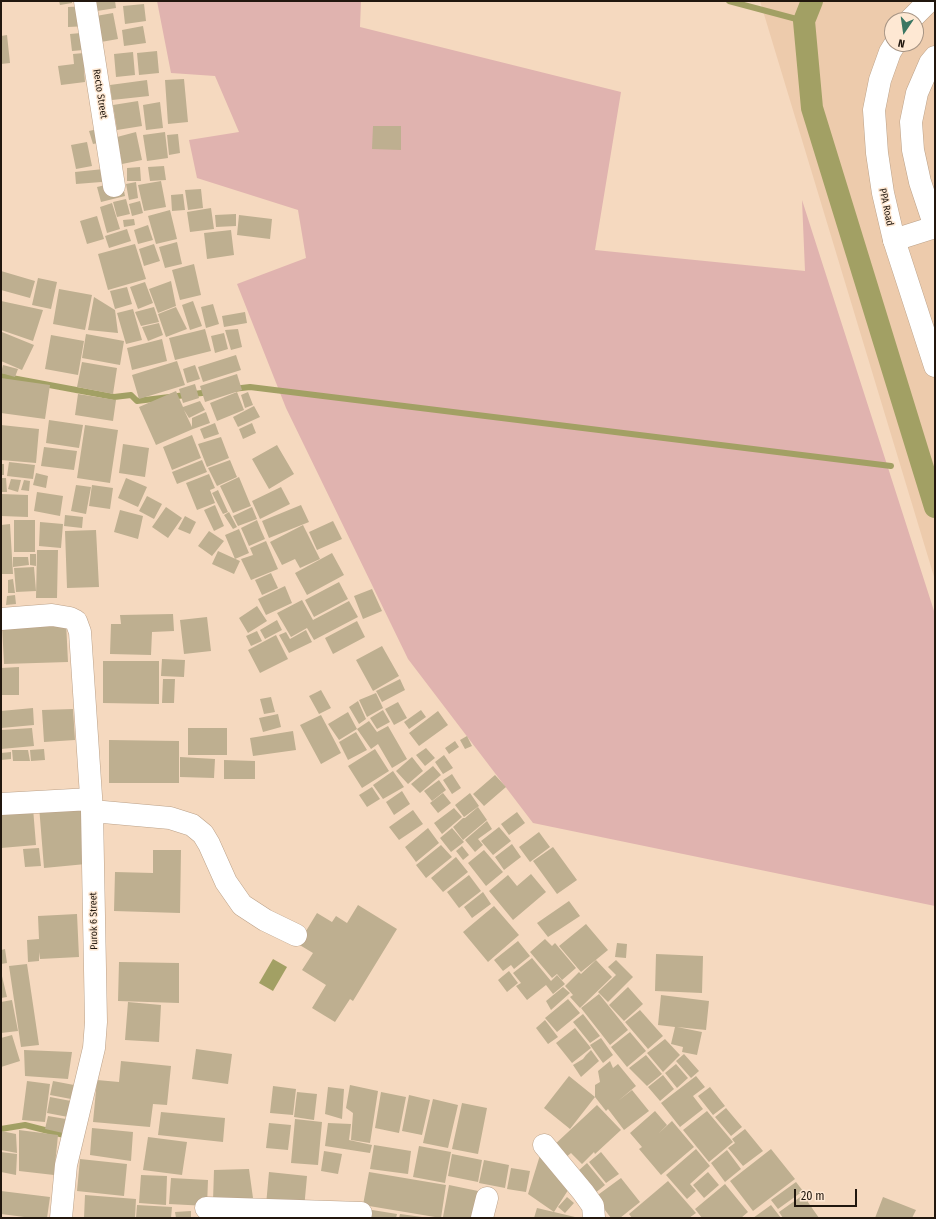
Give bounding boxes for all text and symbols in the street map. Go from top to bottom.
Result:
north arrow [884,12,924,52]
text: N [897,36,906,50]
street label: Recto Street [90,68,110,120]
street label: PPA Road [876,187,896,227]
street label: Purok 6 Street [87,892,101,950]
scale bar [796,1181,859,1207]
text: 20 m [801,1189,825,1203]

